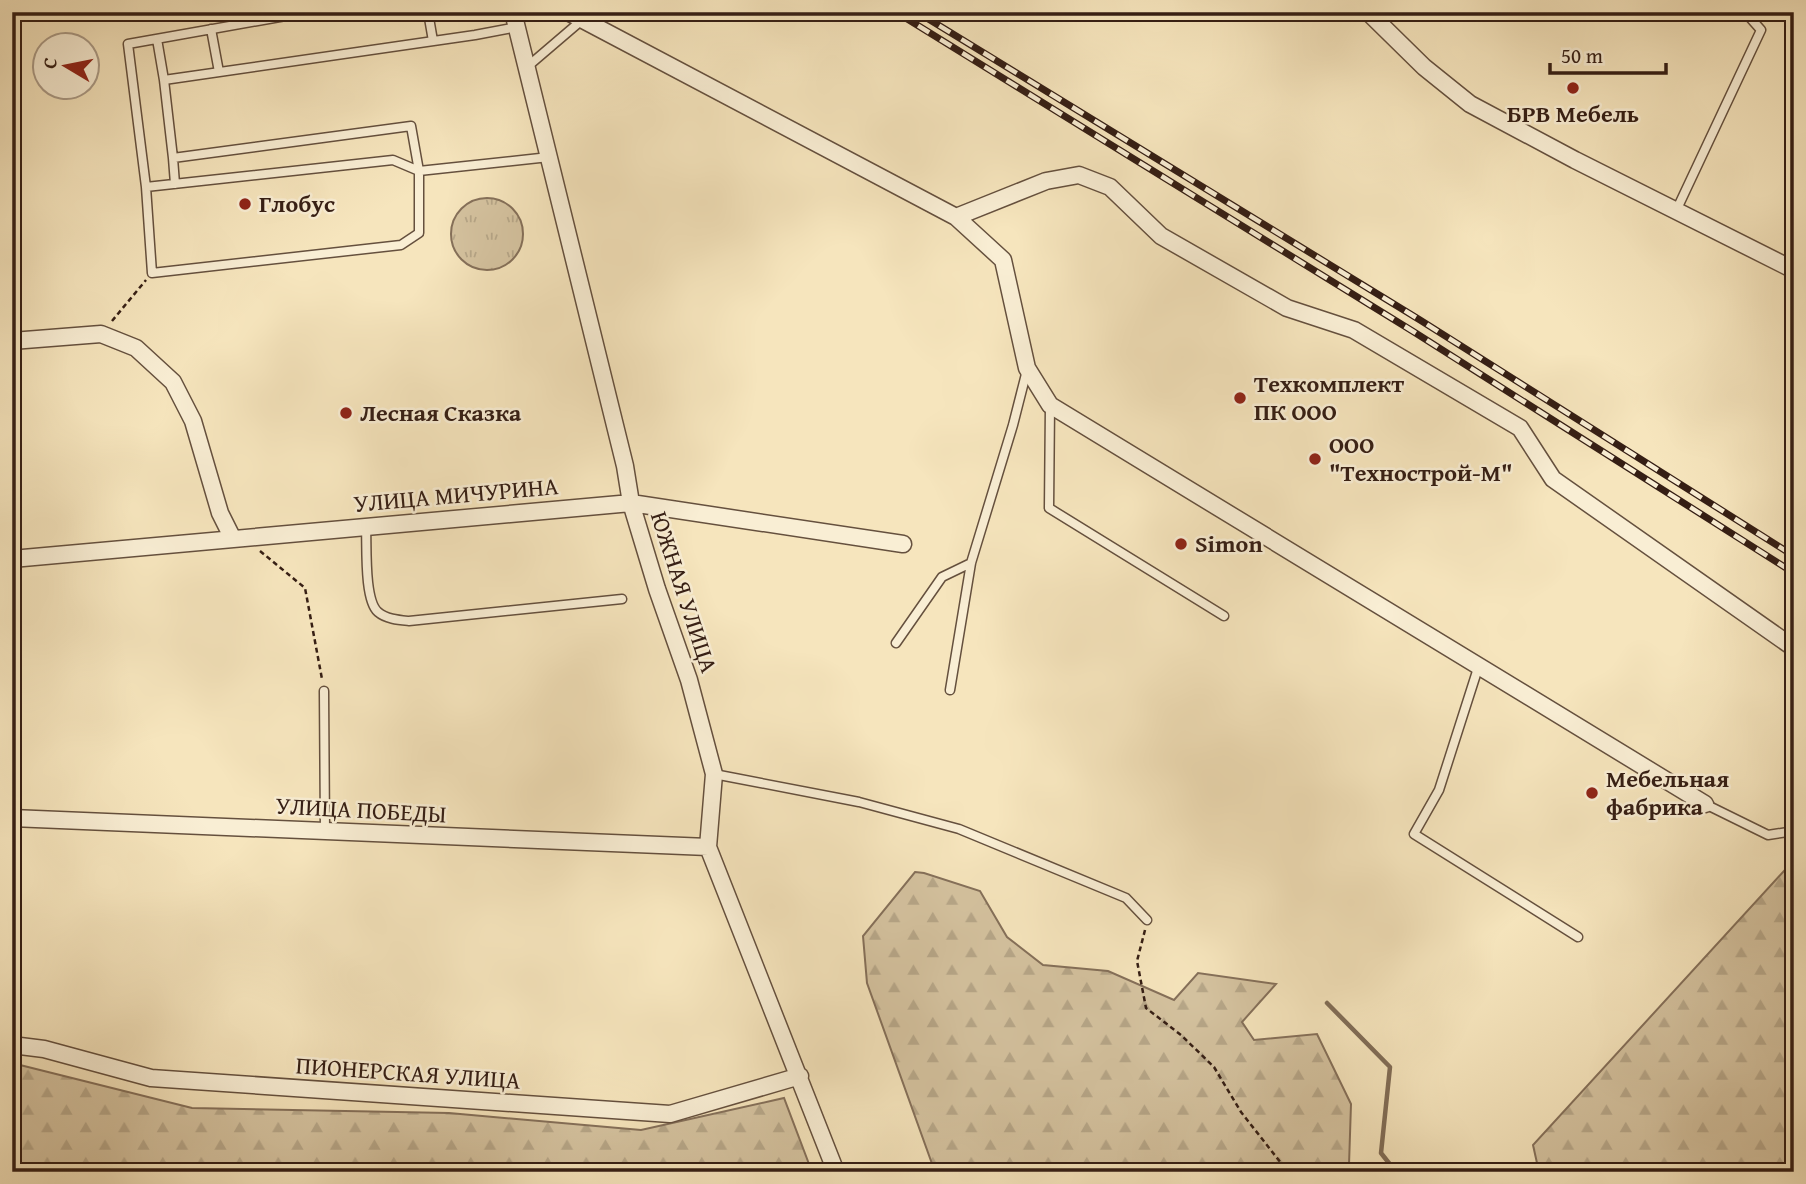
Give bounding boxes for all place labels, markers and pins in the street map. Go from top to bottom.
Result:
marker: БРВ Мебель [1565,80,1581,96]
place label: БРВ Мебель [1507,96,1639,131]
place label: Глобус [259,186,335,221]
marker: Глобус [237,196,253,212]
place label: Техкомплект ПК ООО [1254,366,1404,429]
marker: Техкомплект ПК ООО [1232,390,1248,406]
place label: Лесная Сказка [360,395,522,430]
marker: Лесная Сказка [338,405,354,421]
place label: ООО "Технострой-М" [1329,427,1513,490]
marker: ООО "Технострой-М" [1307,451,1323,467]
place label: Simon [1195,526,1263,561]
marker: Simon [1173,536,1189,552]
place label: Мебельная фабрика [1606,761,1729,824]
marker: Мебельная фабрика [1584,785,1600,801]

